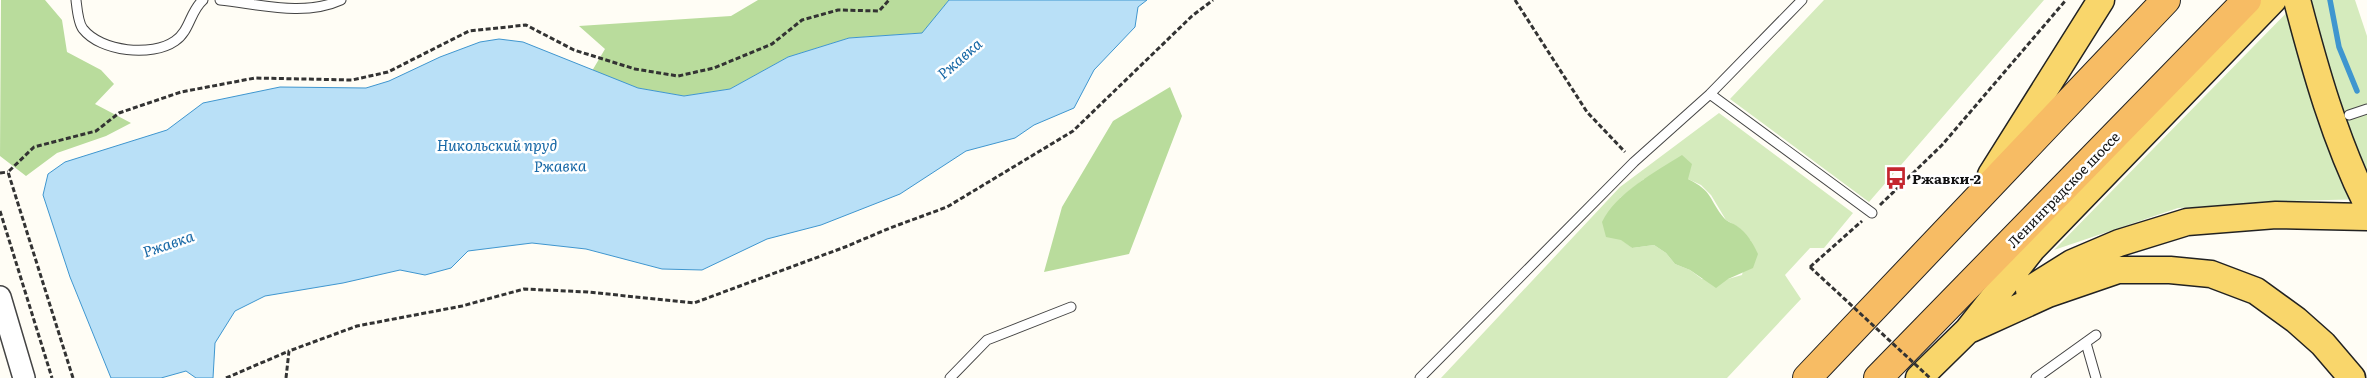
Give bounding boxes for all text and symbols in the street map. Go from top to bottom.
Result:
water label: Ржавка [932,32,987,84]
street label: Ленинградское шоссе [2002,127,2124,251]
water label: Никольский пруд [437,133,557,156]
water label: Ржавка [533,153,587,177]
bus stop icon: Ржавки-2 [1883,165,1909,191]
place label: Ржавки-2 [1912,168,1982,188]
water label: Ржавка [139,223,197,262]

